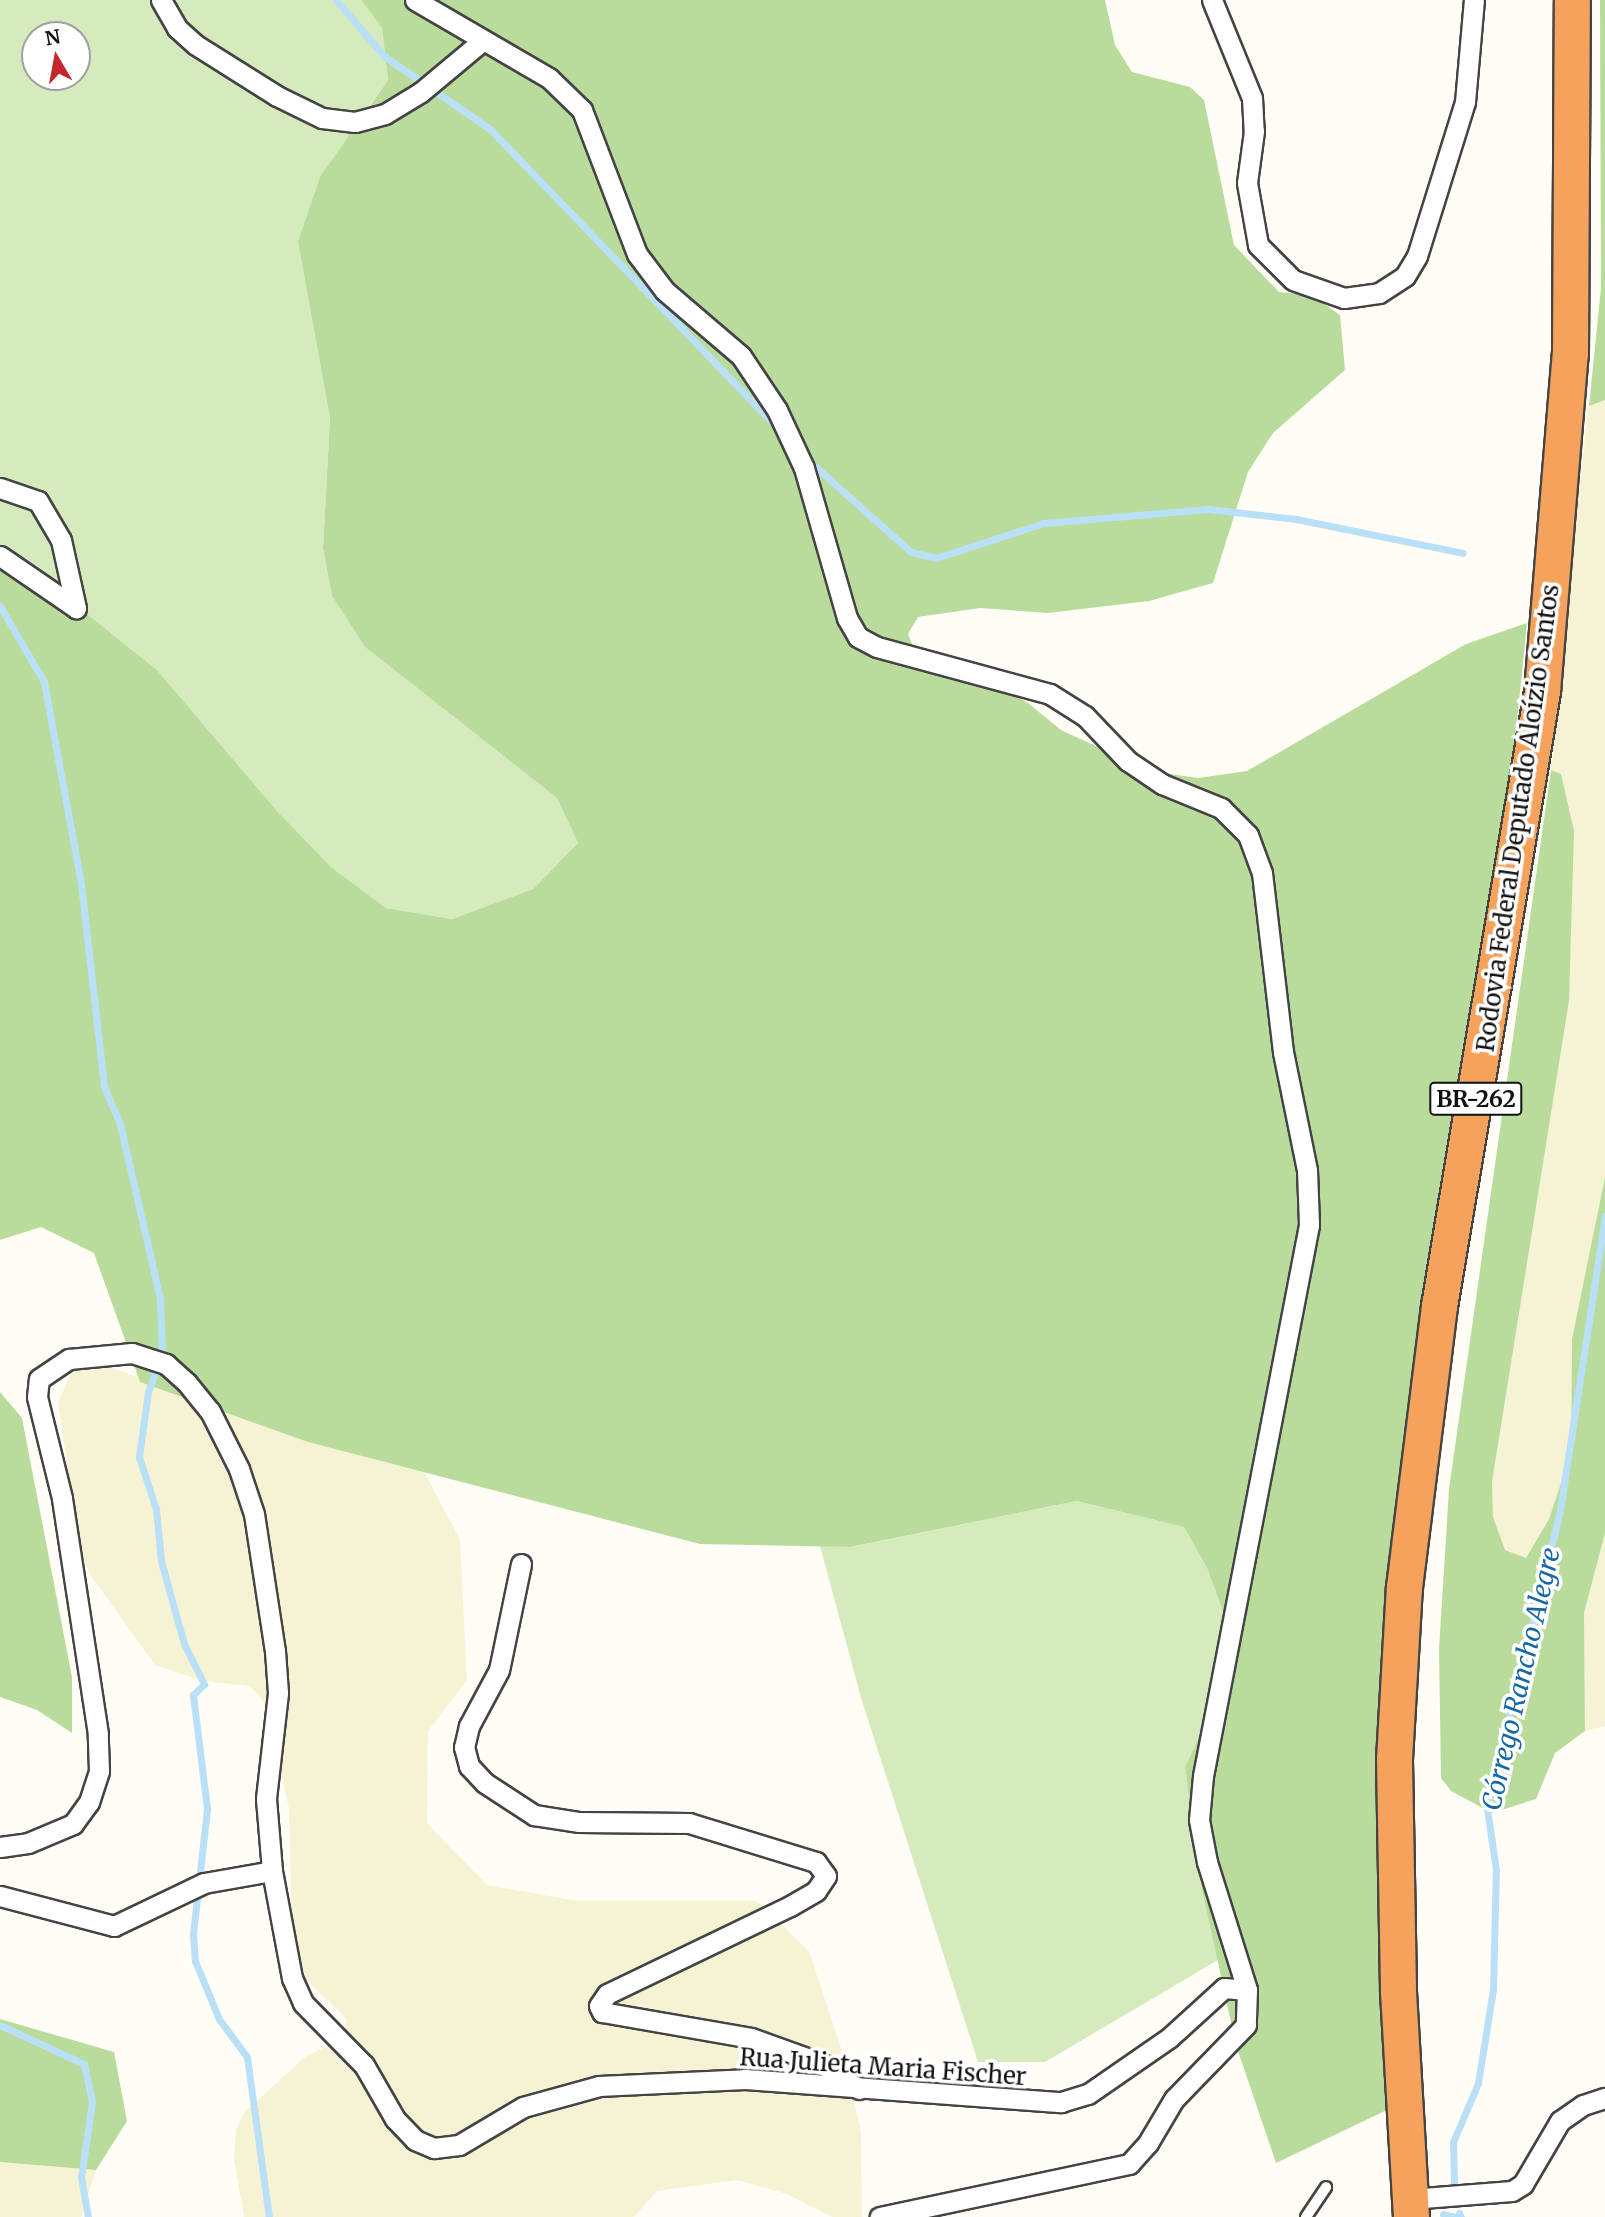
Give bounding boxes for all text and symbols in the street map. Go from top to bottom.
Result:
north arrow [21,21,91,91]
text: N [43,24,62,50]
street label: Rodovia Federal Deputado Aloízio Santos [1471,582,1565,1054]
road number: BR-262 [1429,1080,1523,1118]
water label: Córrego Rancho Alegre [1476,1545,1566,1813]
street label: Rua Julieta Maria Fischer [739,2043,1027,2091]

